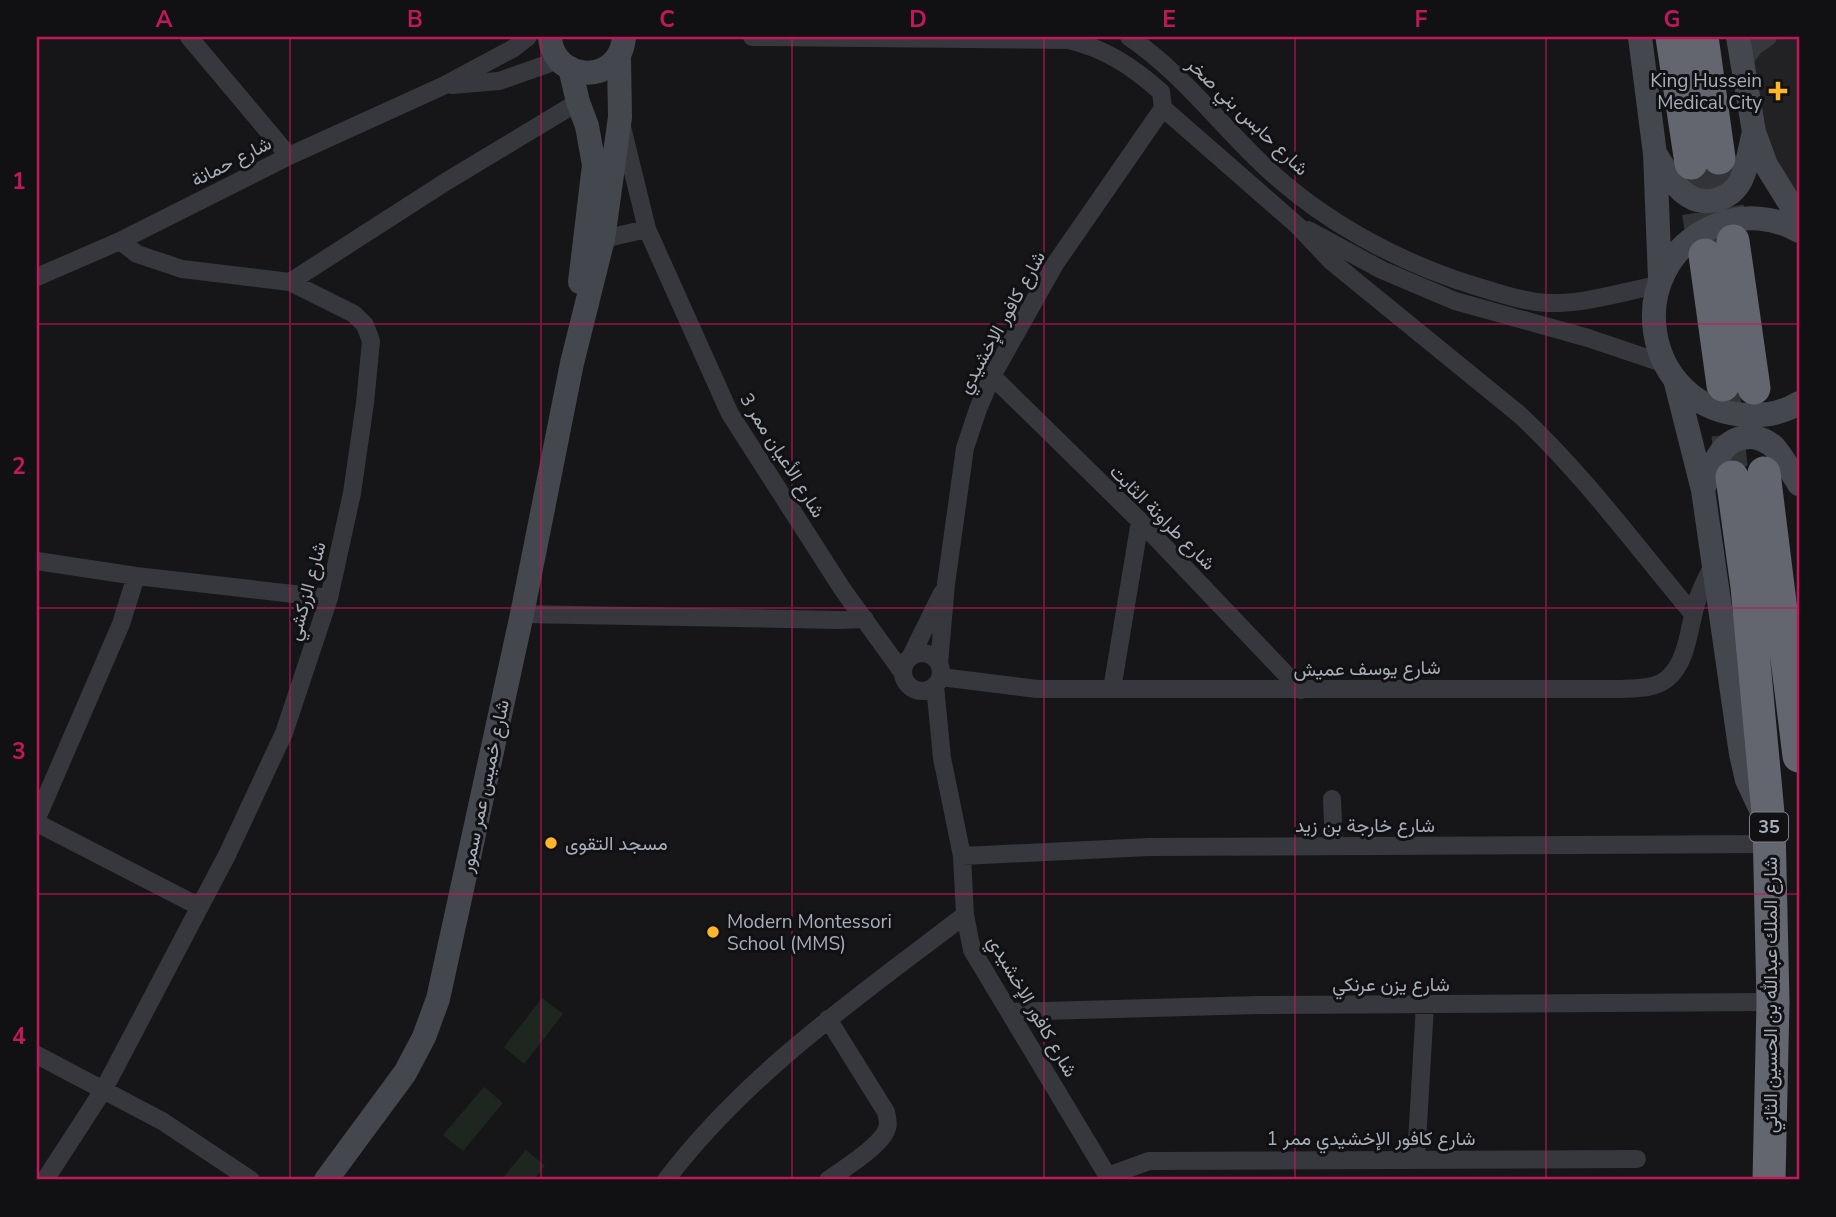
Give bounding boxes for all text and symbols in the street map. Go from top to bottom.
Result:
text: A [155,4,173,35]
text: B [407,4,423,35]
text: C [659,4,675,35]
text: D [909,4,927,35]
text: E [1162,4,1176,35]
text: F [1415,4,1428,35]
text: G [1664,4,1680,35]
street label: شارع حابس بني صخر [1179,51,1314,183]
place label: King Hussein Medical City [1650,68,1762,116]
marker: King Hussein Medical City [1768,81,1788,101]
street label: شارع حمانة [187,131,276,193]
text: 1 [12,166,26,197]
street label: شارع كافور الإخشيدي [952,246,1054,399]
street label: شارع الأعيان ممر 3 [733,388,831,523]
text: 2 [12,451,26,482]
street label: شارع طراونة الثابت [1104,459,1221,576]
street label: شارع الزركشي [281,539,335,644]
street label: شارع يوسف عميش [1293,655,1441,683]
street label: شارع خميس عمر سمور [454,697,516,876]
text: 3 [12,736,26,767]
road number: 35 [1750,812,1788,842]
street label: شارع خارجة بن زيد [1295,813,1435,839]
place label: مسجد التقوى [565,831,668,857]
marker: مسجد التقوى [543,835,559,851]
street label: شارع الملك عبدالله بن الحسين الثاني [1758,857,1786,1133]
place label: Modern Montessori School (MMS) [727,909,892,957]
marker: Modern Montessori School (MMS) [705,924,721,940]
street label: شارع كافور الإخشيدي [979,931,1083,1083]
street label: شارع يزن عرنكي [1332,972,1450,1000]
text: 4 [12,1021,26,1052]
street label: شارع كافور الإخشيدي ممر 1 [1267,1126,1475,1154]

